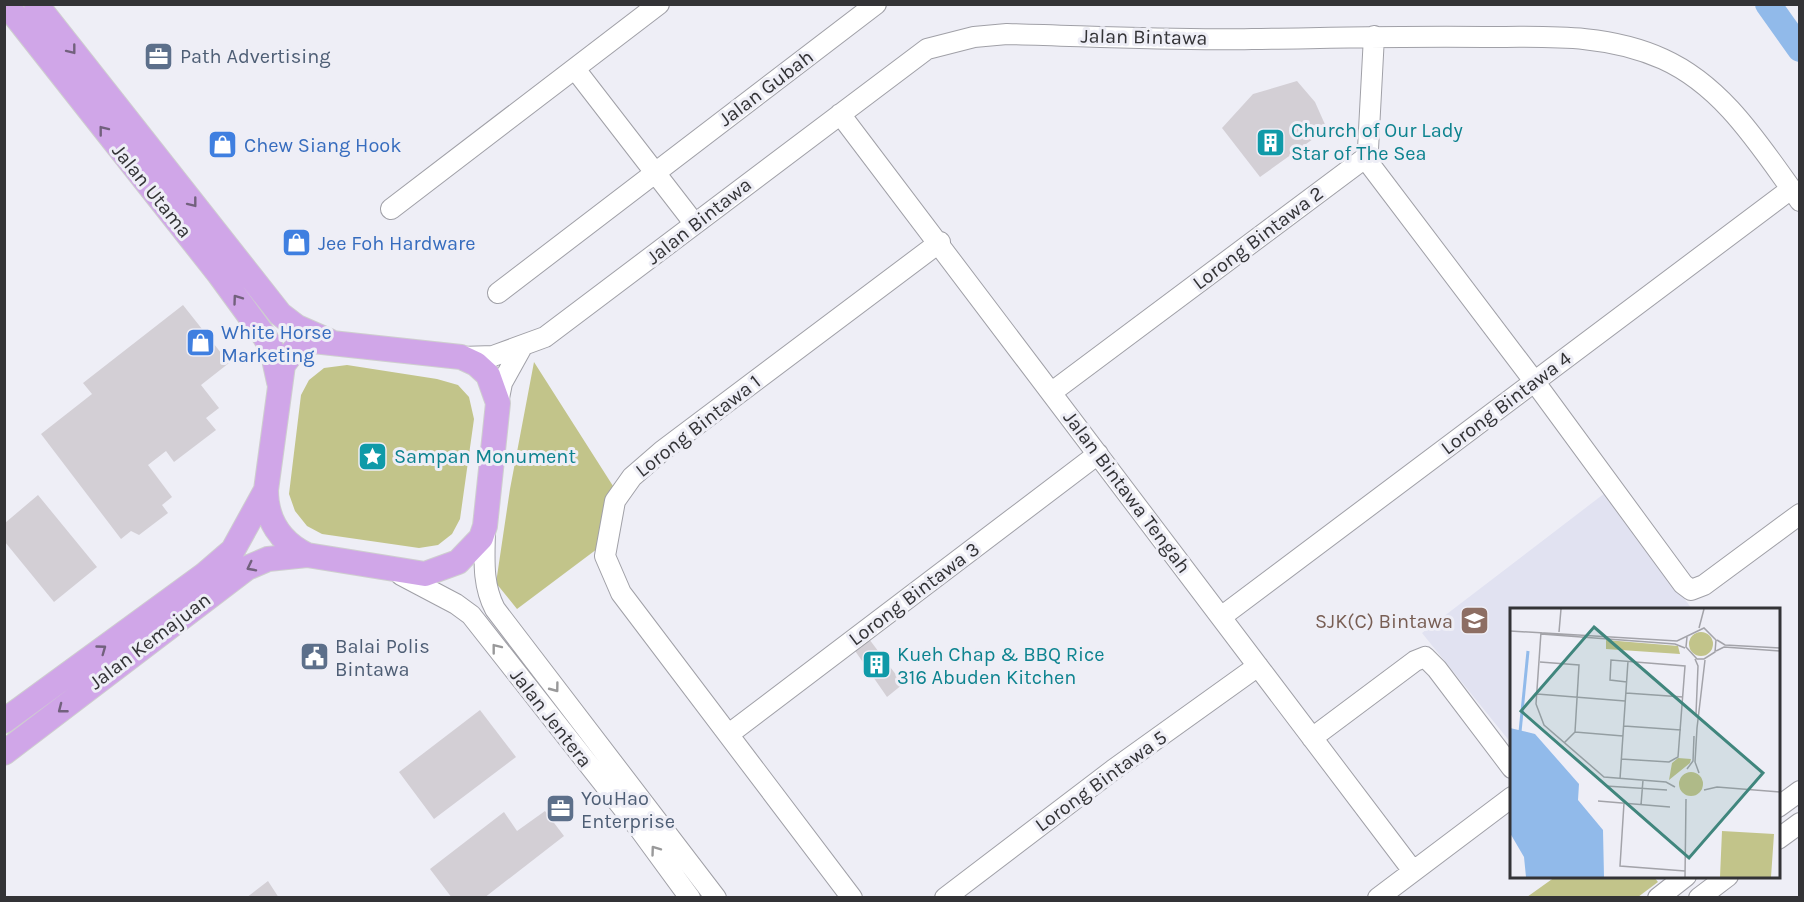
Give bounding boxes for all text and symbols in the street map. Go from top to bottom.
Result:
street label: Jalan Bintawa [1080,24,1208,50]
office icon: Path Advertising [143,40,175,72]
one-way arrow [65,44,76,55]
place label: Path Advertising [180,45,331,68]
street label: Jalan Gubah [714,45,818,131]
place label: Church of Our Lady Star of The Sea [1291,119,1463,165]
one-way arrow [99,125,110,136]
building icon: Church of Our Lady Star of The Sea [1254,126,1286,158]
shop icon: Chew Siang Hook [207,129,239,161]
place label: Chew Siang Hook [244,134,402,157]
street label: Jalan Utama [107,140,197,242]
street label: Jalan Bintawa [642,173,756,269]
street label: Lorong Bintawa 2 [1188,181,1328,295]
one-way arrow [186,197,197,208]
shop icon: Jee Foh Hardware [281,227,313,259]
place label: Jee Foh Hardware [318,232,476,255]
one-way arrow [233,294,244,305]
place label: White Horse Marketing [221,321,332,367]
shop icon: White Horse Marketing [184,327,216,359]
street label: Lorong Bintawa 4 [1436,347,1576,459]
street label: Lorong Bintawa 1 [631,370,765,482]
street label: Jalan Bintawa Tengah [1059,406,1195,578]
place icon: Sampan Monument [357,440,389,472]
place label: Sampan Monument [394,445,576,468]
street label: Lorong Bintawa 3 [844,537,984,651]
one-way arrow [247,560,257,571]
street label: Jalan Kemajuan [85,588,215,694]
school or university icon: SJK(C) Bintawa [1458,605,1490,637]
inset map [1510,608,1780,878]
place label: SJK(C) Bintawa [1315,610,1453,633]
place label: Balai Polis Bintawa [335,635,430,681]
public building icon: Balai Polis Bintawa [298,641,330,673]
one-way arrow [493,643,504,654]
place label: Kueh Chap & BBQ Rice 316 Abuden Kitchen [897,643,1105,689]
one-way arrow [96,645,107,656]
building icon: Kueh Chap & BBQ Rice 316 Abuden Kitchen [860,649,892,681]
street label: Jalan Jentera [505,664,597,772]
one-way arrow [547,681,558,692]
one-way arrow [57,701,68,712]
street label: Lorong Bintawa 5 [1031,726,1171,836]
place label: YouHao Enterprise [581,787,675,833]
office icon: YouHao Enterprise [544,793,576,825]
one-way arrow [652,846,663,857]

